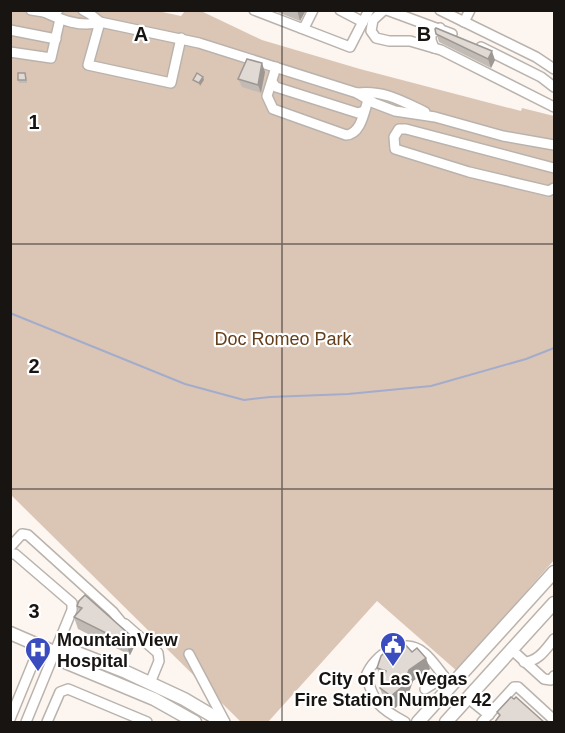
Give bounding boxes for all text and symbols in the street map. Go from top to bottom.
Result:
text: A [134,23,148,45]
text: B [417,23,431,45]
text: 1 [28,111,40,133]
park label: Doc Romeo Park [214,329,353,349]
text: 2 [28,355,40,377]
text: 3 [28,600,40,622]
place label: MountainView Hospital [57,630,179,671]
public building icon: City of Las Vegas Fire Station Number 42 [378,630,408,668]
hospital icon: MountainView Hospital [23,635,53,673]
place label: City of Las Vegas Fire Station Number 42 [294,669,492,710]

